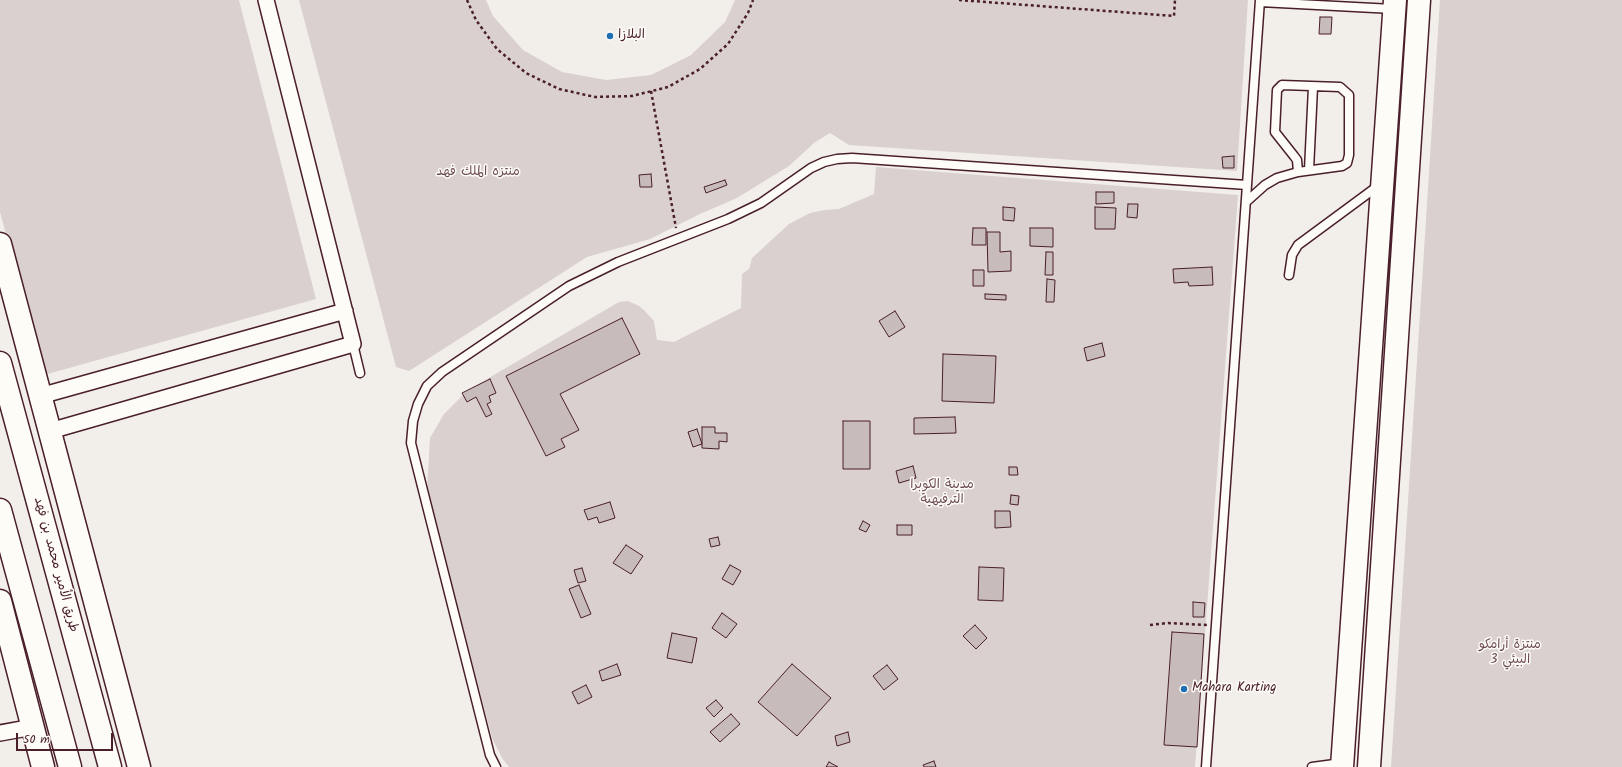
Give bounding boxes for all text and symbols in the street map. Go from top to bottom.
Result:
place label: البلازا [618,28,645,44]
marker: البلازا [605,31,615,41]
park label: منتزه الملك فهد [436,165,520,181]
park label: مدينة الكوبرا الترفيهية [910,478,974,509]
street label: طريق الأمير محمد بن فهد [29,496,81,634]
park label: منتزة أرامكو البيئي 3 [1479,638,1541,669]
place label: Mahara Karting [1192,681,1276,697]
marker: Mahara Karting [1179,684,1189,694]
scale bar [18,725,115,751]
text: 50 m [23,730,50,749]

